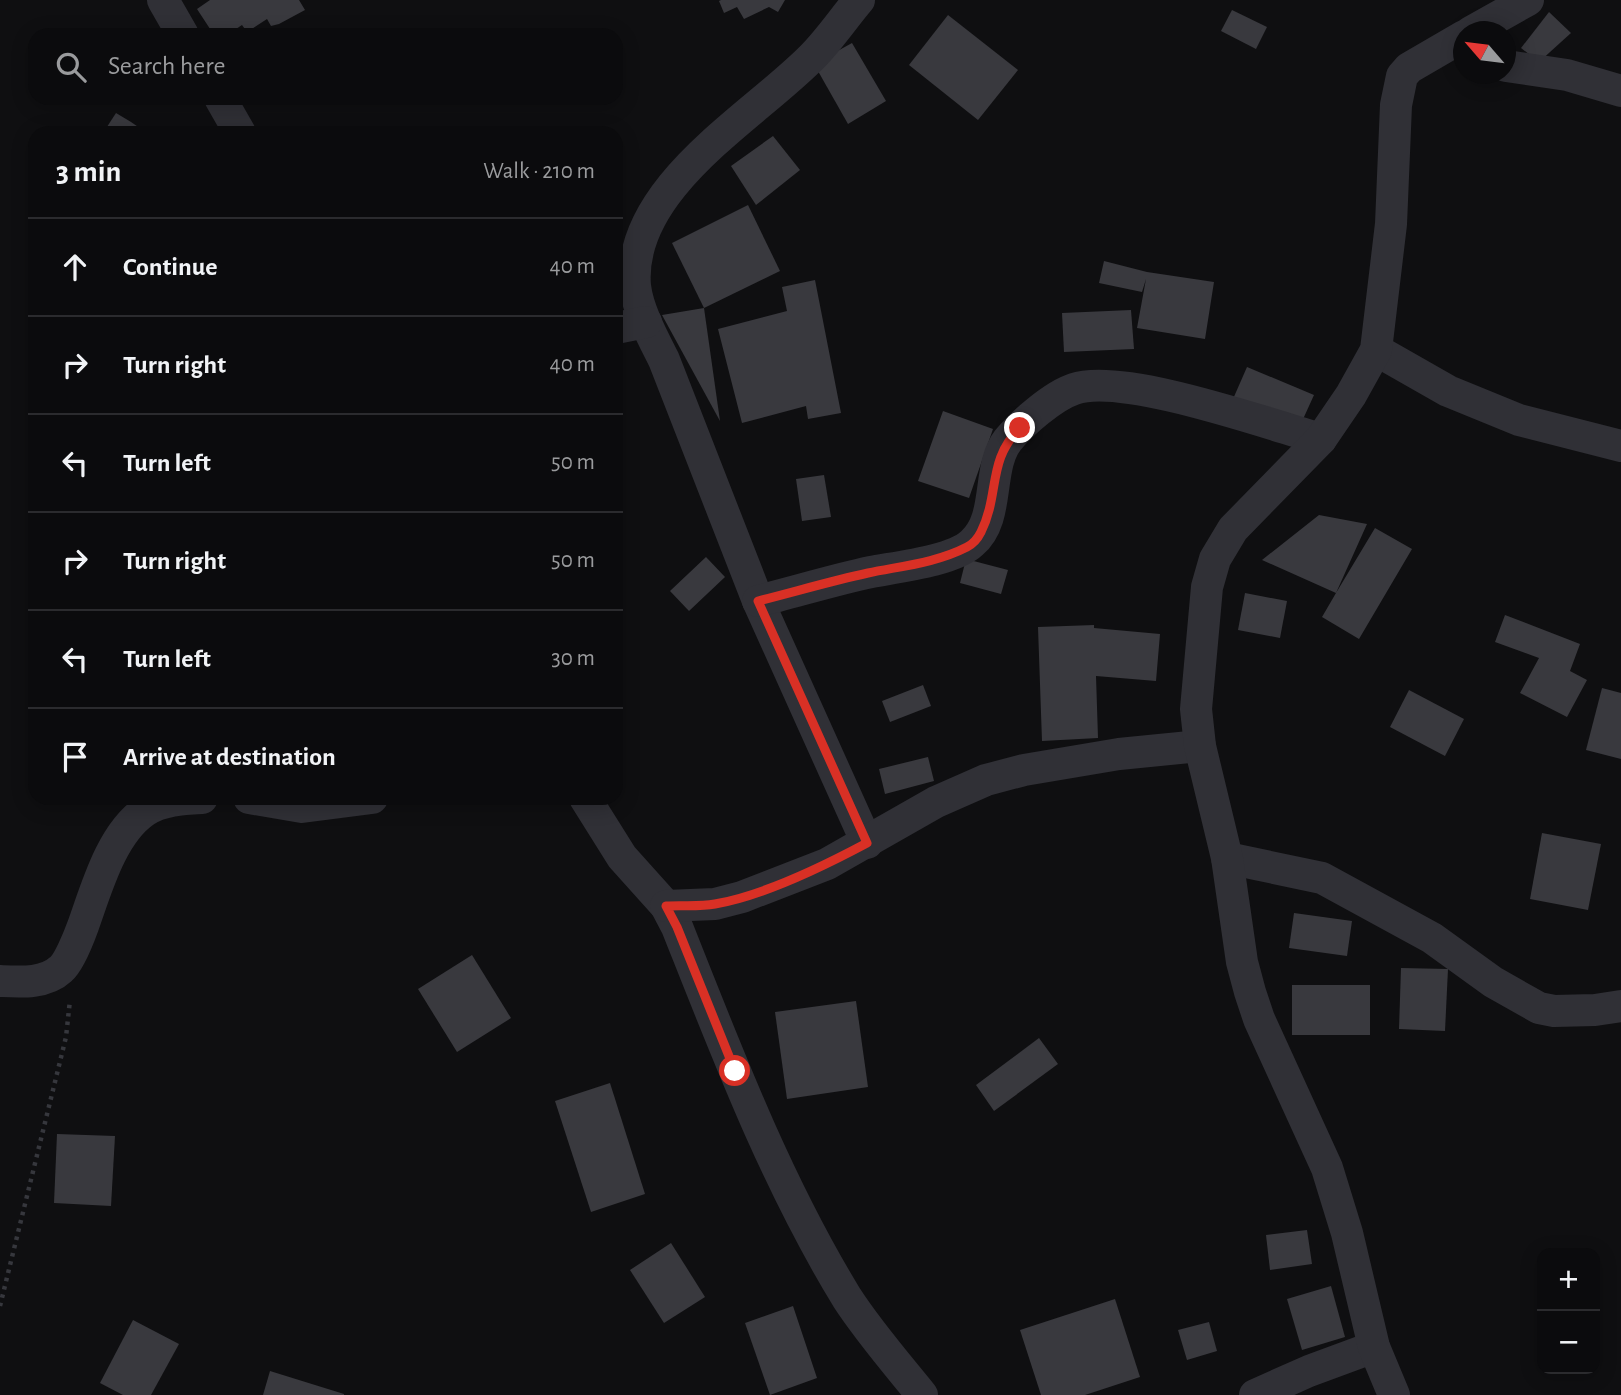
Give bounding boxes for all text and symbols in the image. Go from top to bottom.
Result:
north arrow [1453,21,1516,84]
search box [28,28,623,105]
icon: search [52,48,90,86]
text: Search here [108,53,226,79]
text: 3 min [56,157,121,187]
text: Walk · 210 m [483,160,595,183]
icon: ahead [56,248,94,286]
text: Continue [123,254,218,280]
text: 40 m [550,255,595,278]
icon: right [56,346,94,384]
text: Turn right [123,352,226,378]
text: 40 m [550,353,595,376]
route end [1004,412,1035,443]
icon: left [56,444,94,482]
text: Turn left [123,450,211,476]
text: 50 m [551,451,595,474]
icon: right [56,542,94,580]
text: Turn right [123,548,226,574]
text: 50 m [551,549,595,572]
icon: left [56,640,94,678]
text: Turn left [123,646,211,672]
text: 30 m [551,647,595,670]
icon: arrive [56,738,94,776]
text: Arrive at destination [123,744,336,770]
route start [719,1055,750,1086]
map controls [1537,1248,1600,1374]
button: + [1537,1248,1600,1311]
button: − [1537,1311,1600,1374]

